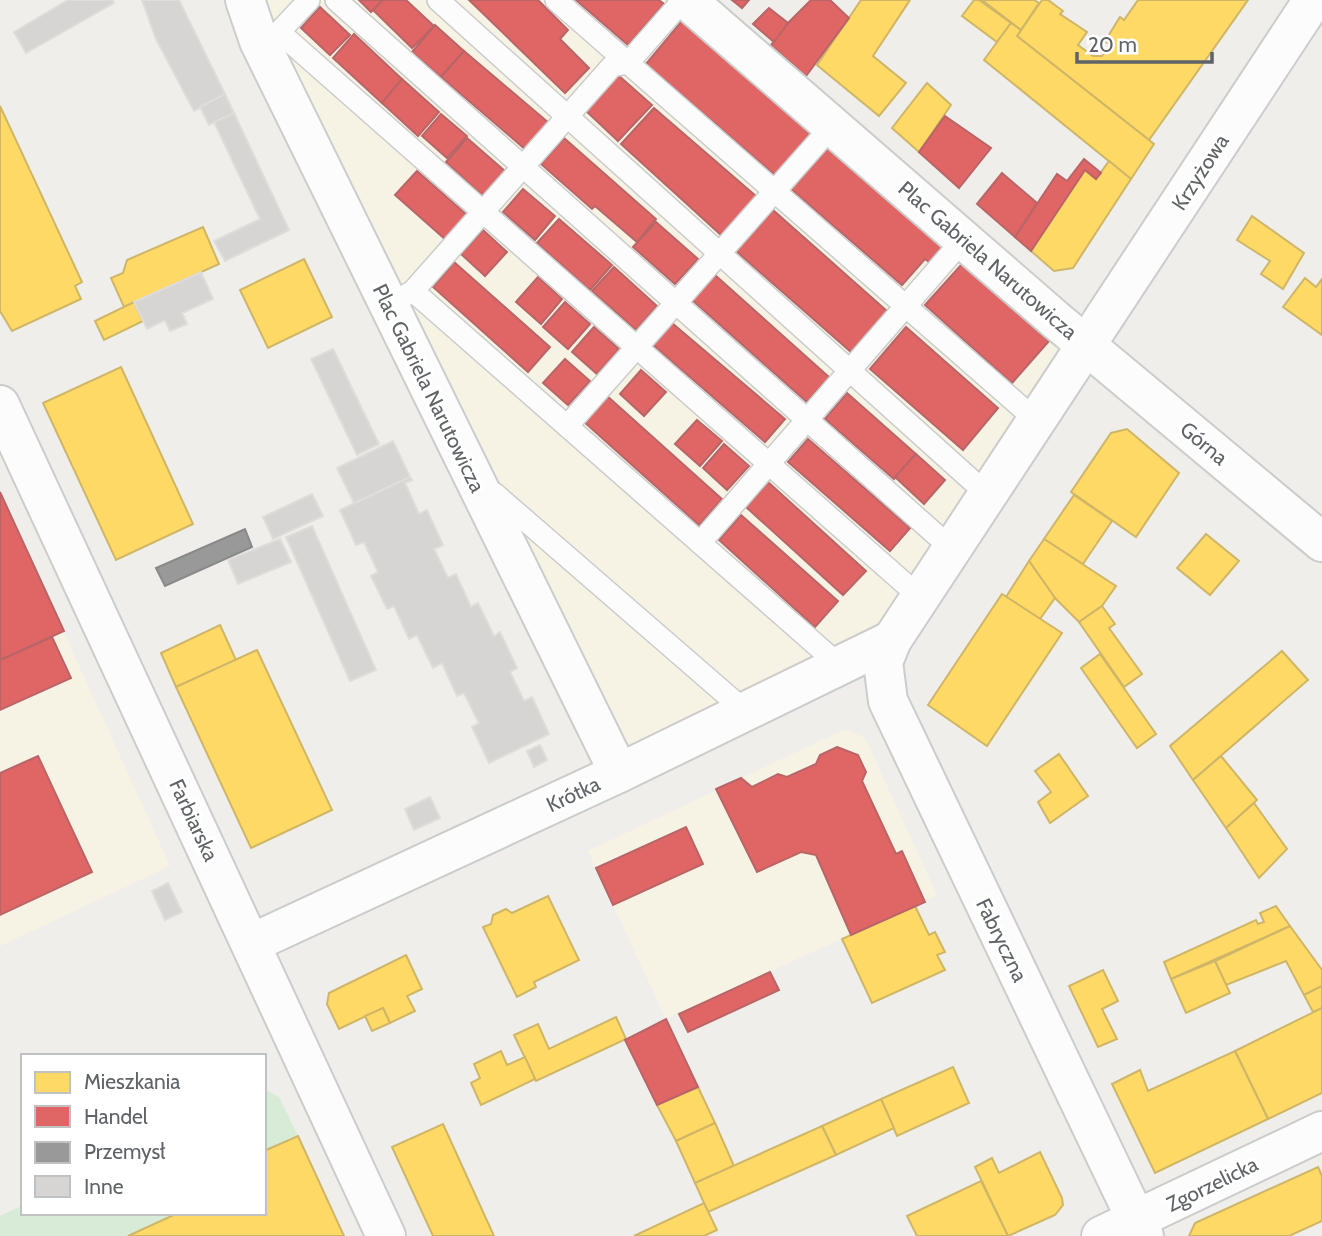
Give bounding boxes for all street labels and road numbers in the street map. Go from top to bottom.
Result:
street label: Krzyżowa [1166,129,1234,215]
street label: Plac Gabriela Narutowicza [894,176,1082,344]
street label: Plac Gabriela Narutowicza [368,280,490,496]
street label: Górna [1175,416,1233,470]
street label: Krótka [542,771,604,817]
street label: Farbiarska [164,775,224,865]
street label: Fabryczna [971,894,1033,986]
street label: Zgorzelicka [1162,1151,1262,1217]

